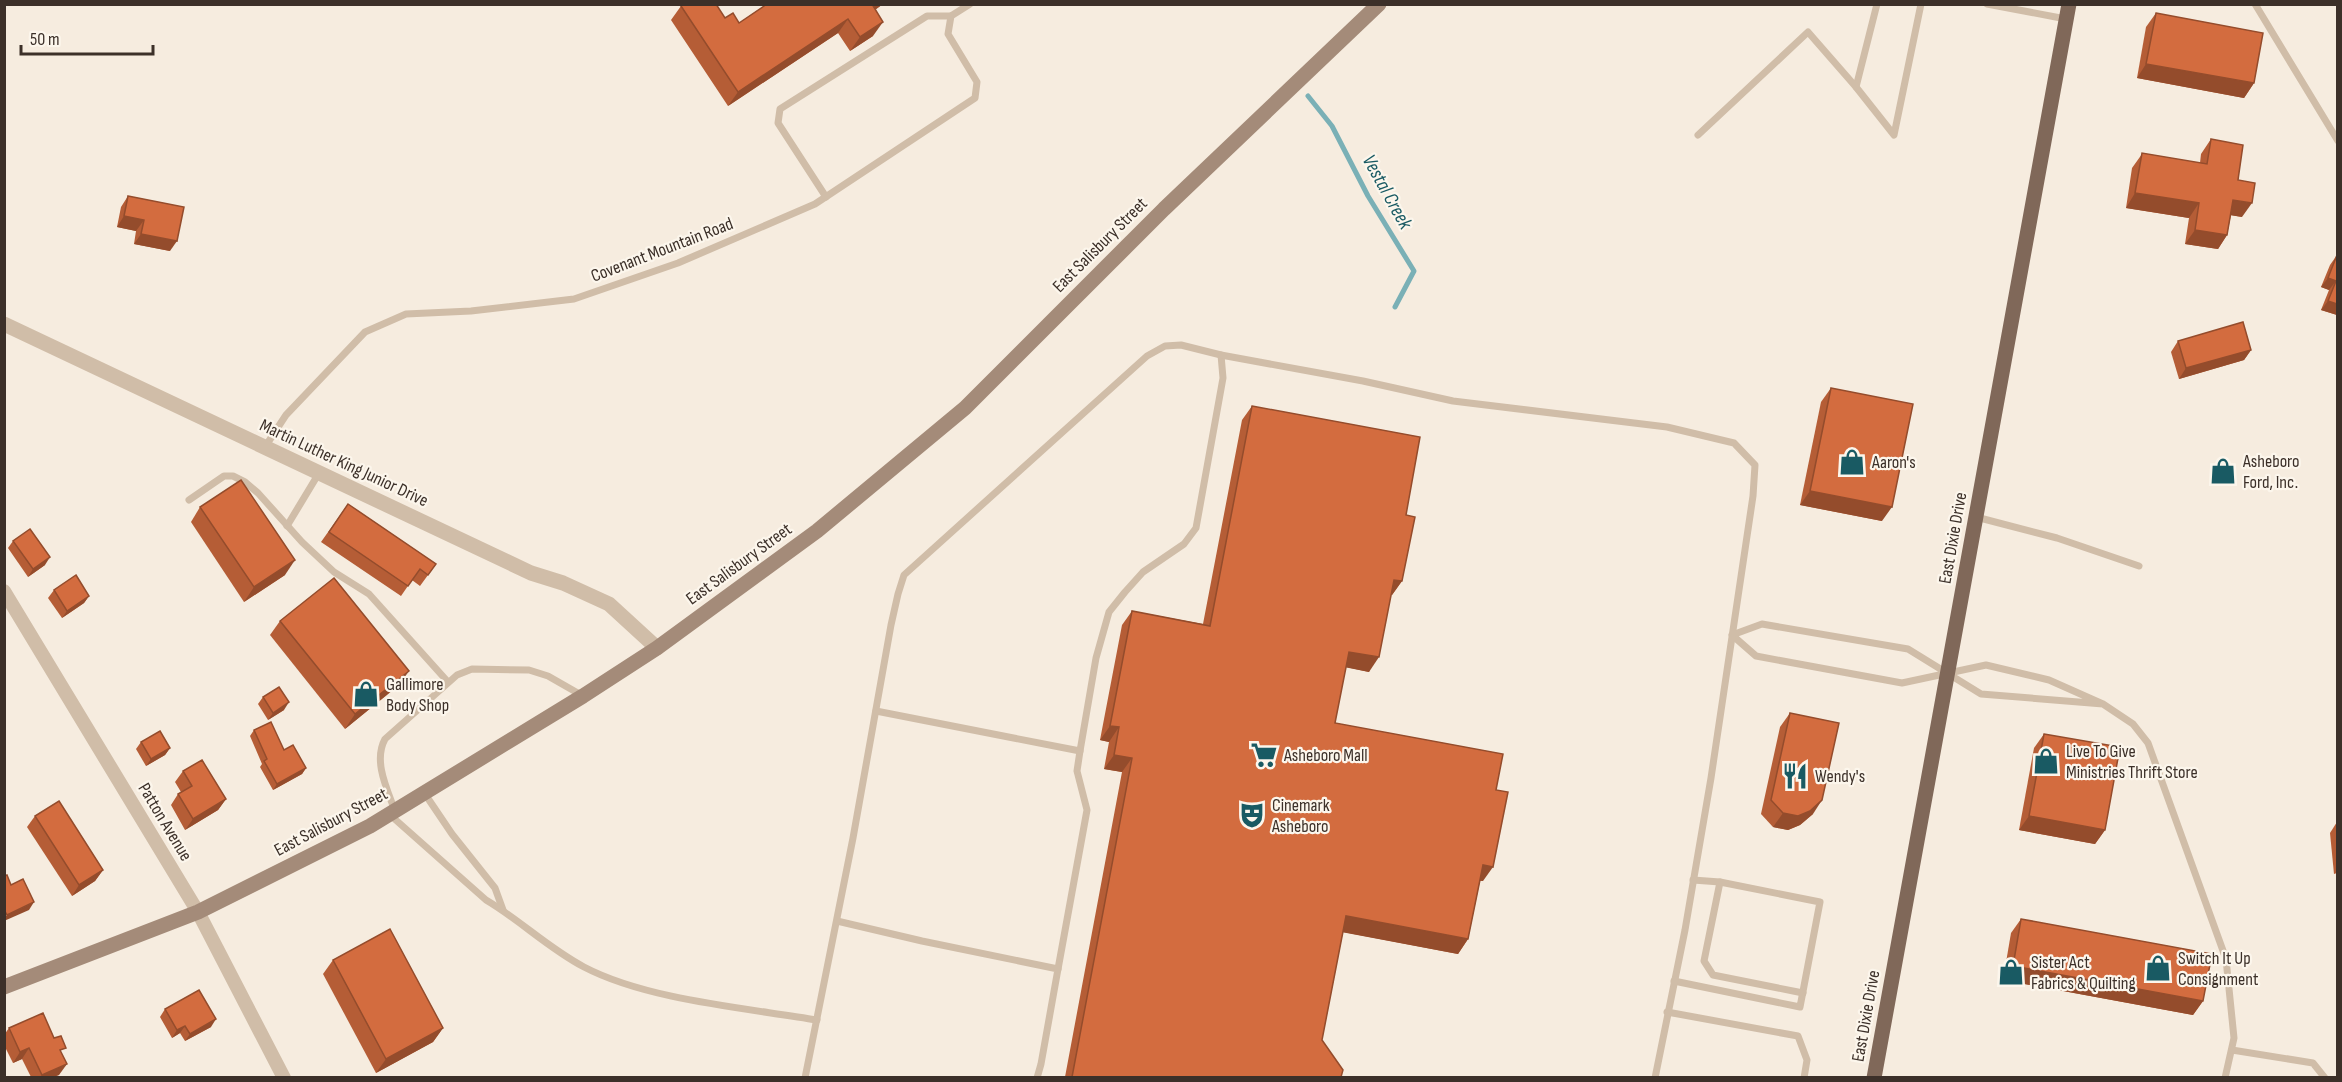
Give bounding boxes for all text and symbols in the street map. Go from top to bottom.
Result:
scale bar [21,18,153,56]
text: 50 m [30,29,60,50]
water label: Vestal Creek [1357,151,1418,234]
street label: East Salisbury Street [1048,193,1152,297]
street label: Covenant Mountain Road [588,213,736,287]
street label: Martin Luther King Junior Drive [256,415,432,511]
shop icon: Aaron's [1837,447,1867,477]
place label: Asheboro Ford, Inc. [2242,451,2299,493]
place label: Aaron's [1871,452,1916,473]
shop icon: Asheboro Ford, Inc. [2208,456,2238,486]
street label: East Dixie Drive [1935,491,1971,585]
street label: East Salisbury Street [682,518,796,609]
place label: Gallimore Body Shop [386,674,449,716]
shop icon: Gallimore Body Shop [351,679,381,709]
supermarket icon: Asheboro Mall [1249,740,1279,770]
place label: Live To Give Ministries Thrift Store [2066,741,2198,783]
place label: Asheboro Mall [1283,745,1368,766]
shop icon: Live To Give Ministries Thrift Store [2031,746,2061,776]
restaurant icon: Wendy's [1780,761,1810,791]
place label: Wendy's [1815,766,1865,787]
street label: Patton Avenue [134,779,196,865]
street label: East Salisbury Street [271,783,392,861]
place label: Cinemark Asheboro [1271,795,1330,837]
theatre icon: Cinemark Asheboro [1237,800,1267,830]
place label: Switch It Up Consignment [2178,948,2259,990]
place label: Sister Act Fabrics & Quilting [2031,952,2136,994]
shop icon: Switch It Up Consignment [2143,953,2173,983]
shop icon: Sister Act Fabrics & Quilting [1996,957,2026,987]
street label: East Dixie Drive [1848,969,1884,1063]

